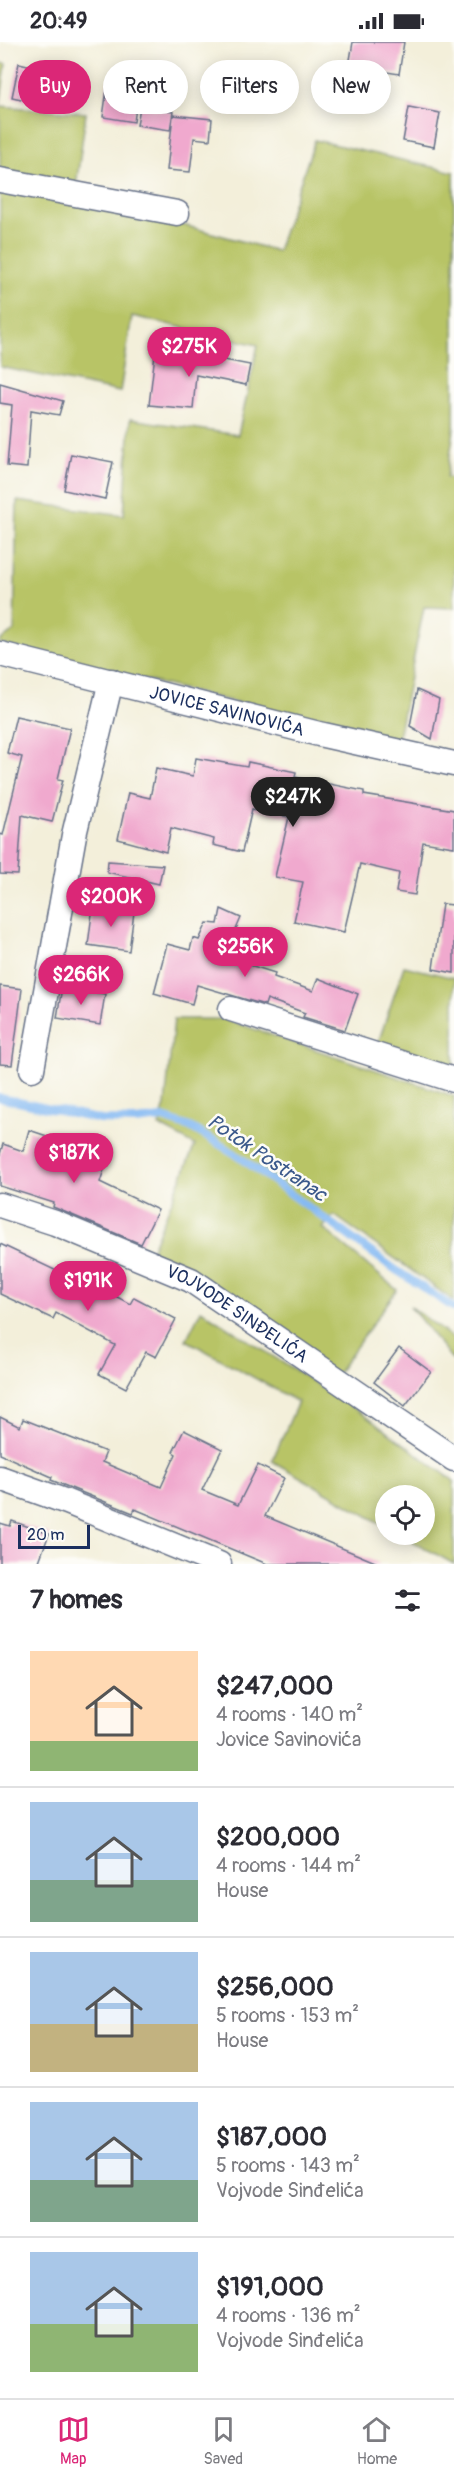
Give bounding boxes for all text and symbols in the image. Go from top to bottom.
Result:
text: 20:49 [30,7,87,35]
chip: Buy [18,60,91,114]
chip: Rent [103,60,188,114]
chip: Filters [200,60,299,114]
chip: New [311,60,391,114]
pin: $275K [147,327,231,378]
text: $275K [161,334,217,359]
street label: JOVICE SAVINOVIĆA [147,680,307,741]
pin: $247K [251,777,335,828]
text: $247K [265,784,321,809]
pin: $200K [69,877,153,928]
text: $200K [80,884,142,909]
pin: $256K [203,927,287,978]
text: $256K [217,934,273,959]
pin: $266K [39,955,123,1006]
text: $266K [52,962,110,987]
water label: Potok Postranac [203,1109,332,1208]
pin: $187K [32,1133,116,1184]
text: $187K [48,1140,100,1165]
street label: VOJVODE SINĐELIĆA [163,1259,313,1368]
pin: $191K [46,1261,130,1312]
text: $191K [64,1268,112,1293]
map controls [375,1485,435,1545]
button: locate [375,1485,435,1545]
scale bar [18,1522,90,1550]
text: 20 m [27,1525,65,1545]
text: 7 homes [30,1584,122,1616]
icon: filters [391,1584,424,1617]
text: $247,000 [216,1670,333,1702]
icon: home [78,1675,150,1747]
text: 4 rooms · 140 m² [216,1702,363,1727]
text: Jovice Savinovića [216,1727,361,1752]
text: $200,000 [216,1821,340,1853]
icon: home [78,1826,150,1898]
text: 4 rooms · 144 m² [216,1853,361,1878]
text: House [216,1878,268,1903]
text: $256,000 [216,1971,334,2003]
icon: home [78,1976,150,2048]
text: 5 rooms · 153 m² [216,2003,359,2028]
text: House [216,2028,268,2053]
text: $187,000 [216,2121,327,2153]
icon: home [78,2126,150,2198]
text: 5 rooms · 143 m² [216,2153,360,2178]
text: Vojvode Sinđelića [216,2178,364,2203]
text: $191,000 [216,2271,324,2303]
icon: home [78,2276,150,2348]
text: 4 rooms · 136 m² [216,2303,361,2328]
text: Vojvode Sinđelića [216,2328,364,2353]
tab: Map [57,2413,90,2469]
tab: Saved [203,2413,243,2469]
tab: Home [357,2413,397,2469]

